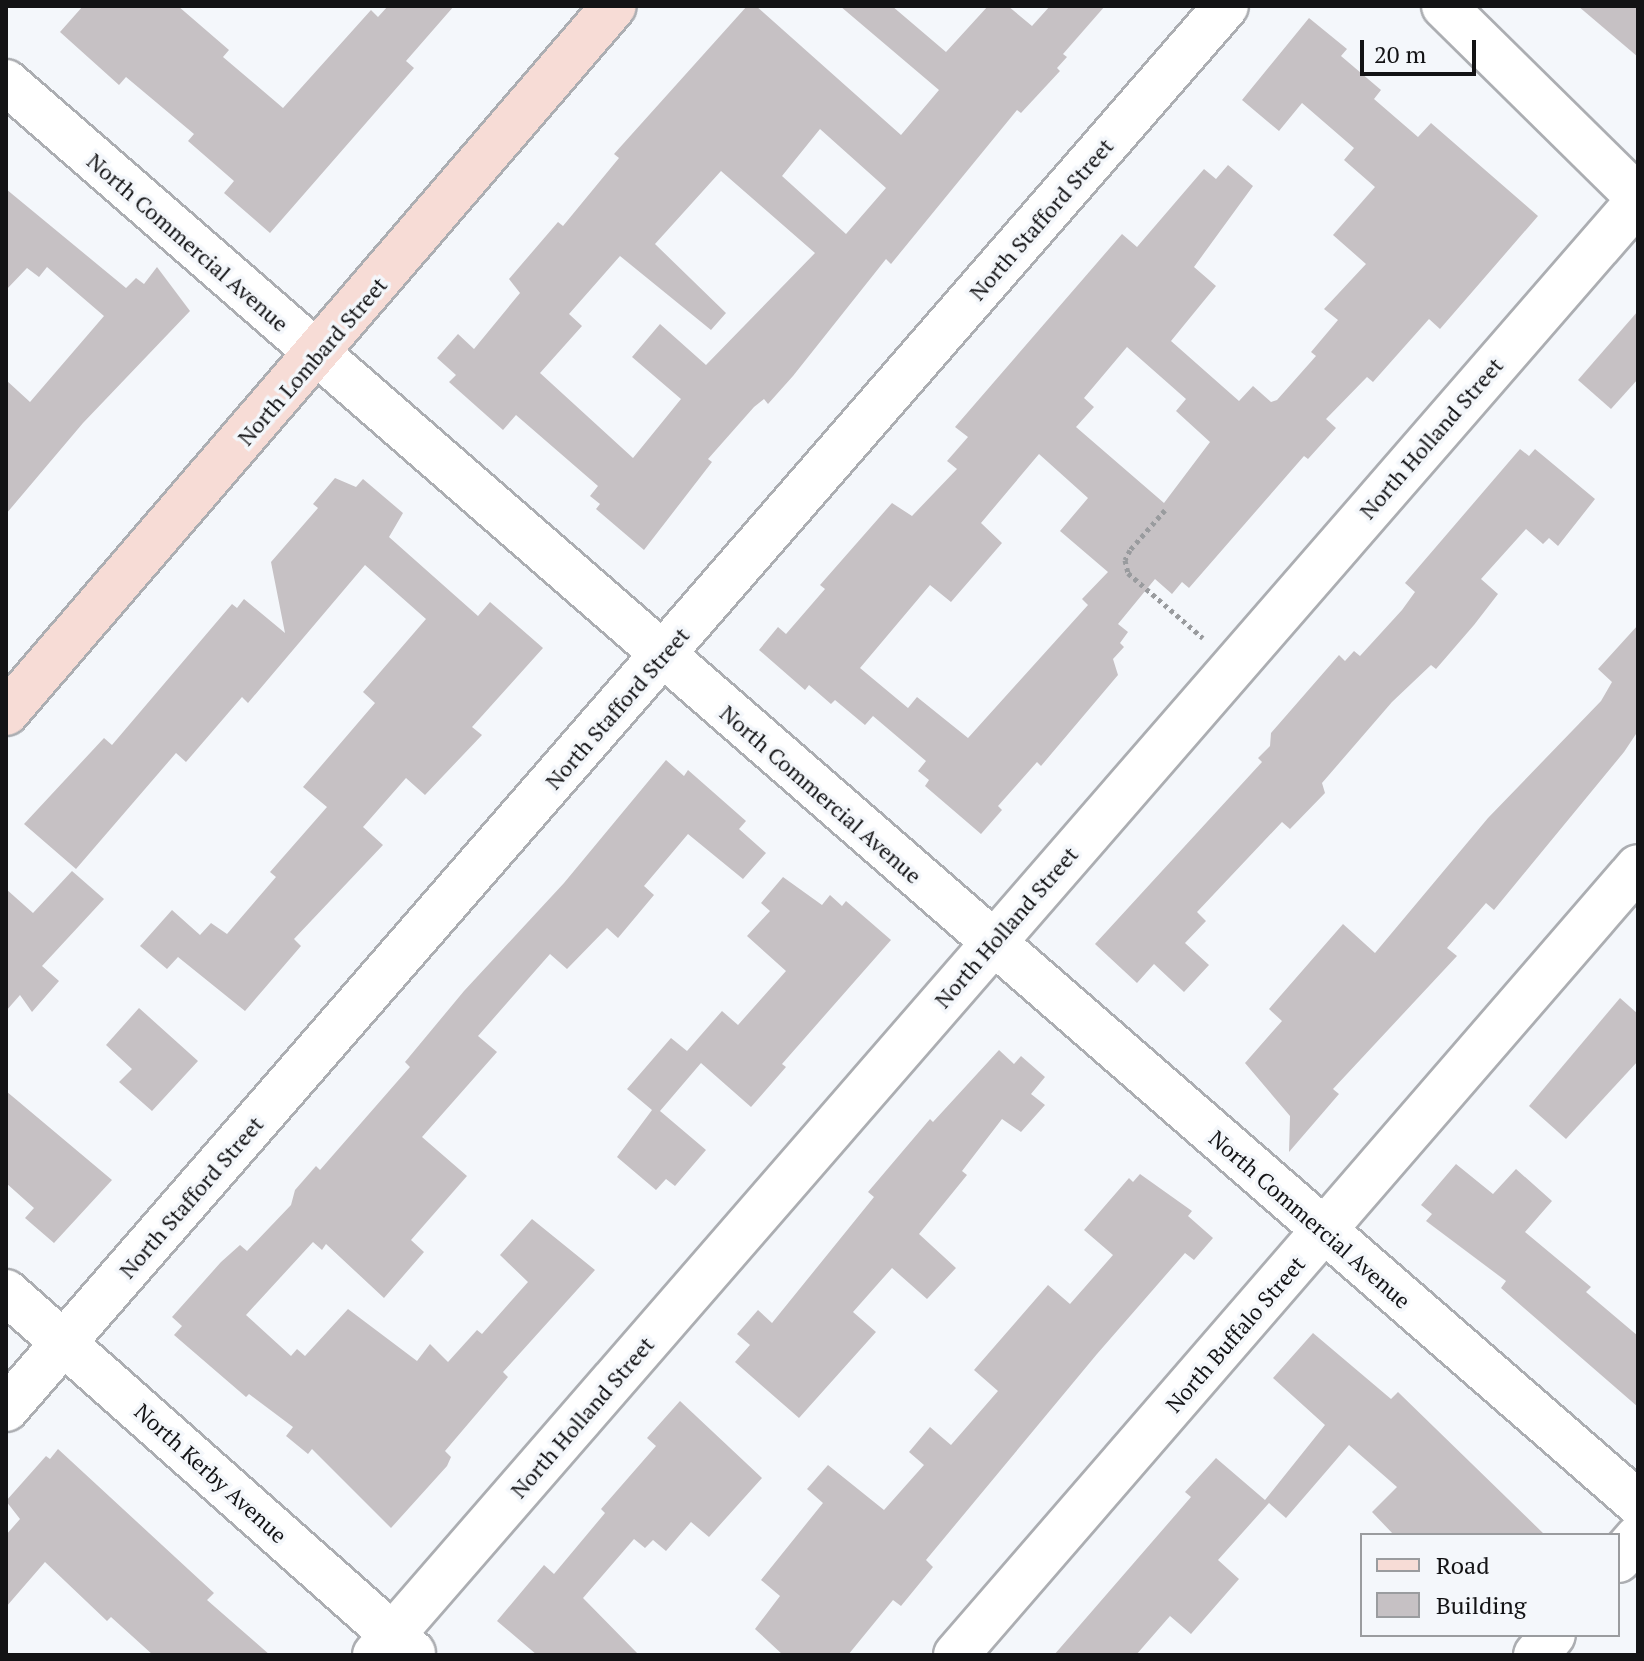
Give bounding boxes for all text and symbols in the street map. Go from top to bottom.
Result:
scale bar [1364,24,1480,74]
text: 20 m [1374,38,1426,70]
street label: North Stafford Street [964,133,1118,305]
street label: North Commercial Avenue [82,147,294,337]
street label: North Lombard Street [232,272,392,450]
street label: North Holland Street [1354,352,1508,524]
street label: North Stafford Street [540,622,694,794]
street label: North Commercial Avenue [715,699,927,889]
street label: North Holland Street [929,841,1083,1013]
street label: North Stafford Street [114,1111,268,1283]
street label: North Commercial Avenue [1204,1124,1416,1314]
street label: North Buffalo Street [1160,1251,1310,1417]
street label: North Holland Street [505,1331,659,1503]
street label: North Kerby Avenue [129,1398,293,1548]
legend [1360,1533,1620,1637]
text: Road [1436,1549,1490,1581]
text: Building [1436,1589,1526,1621]

